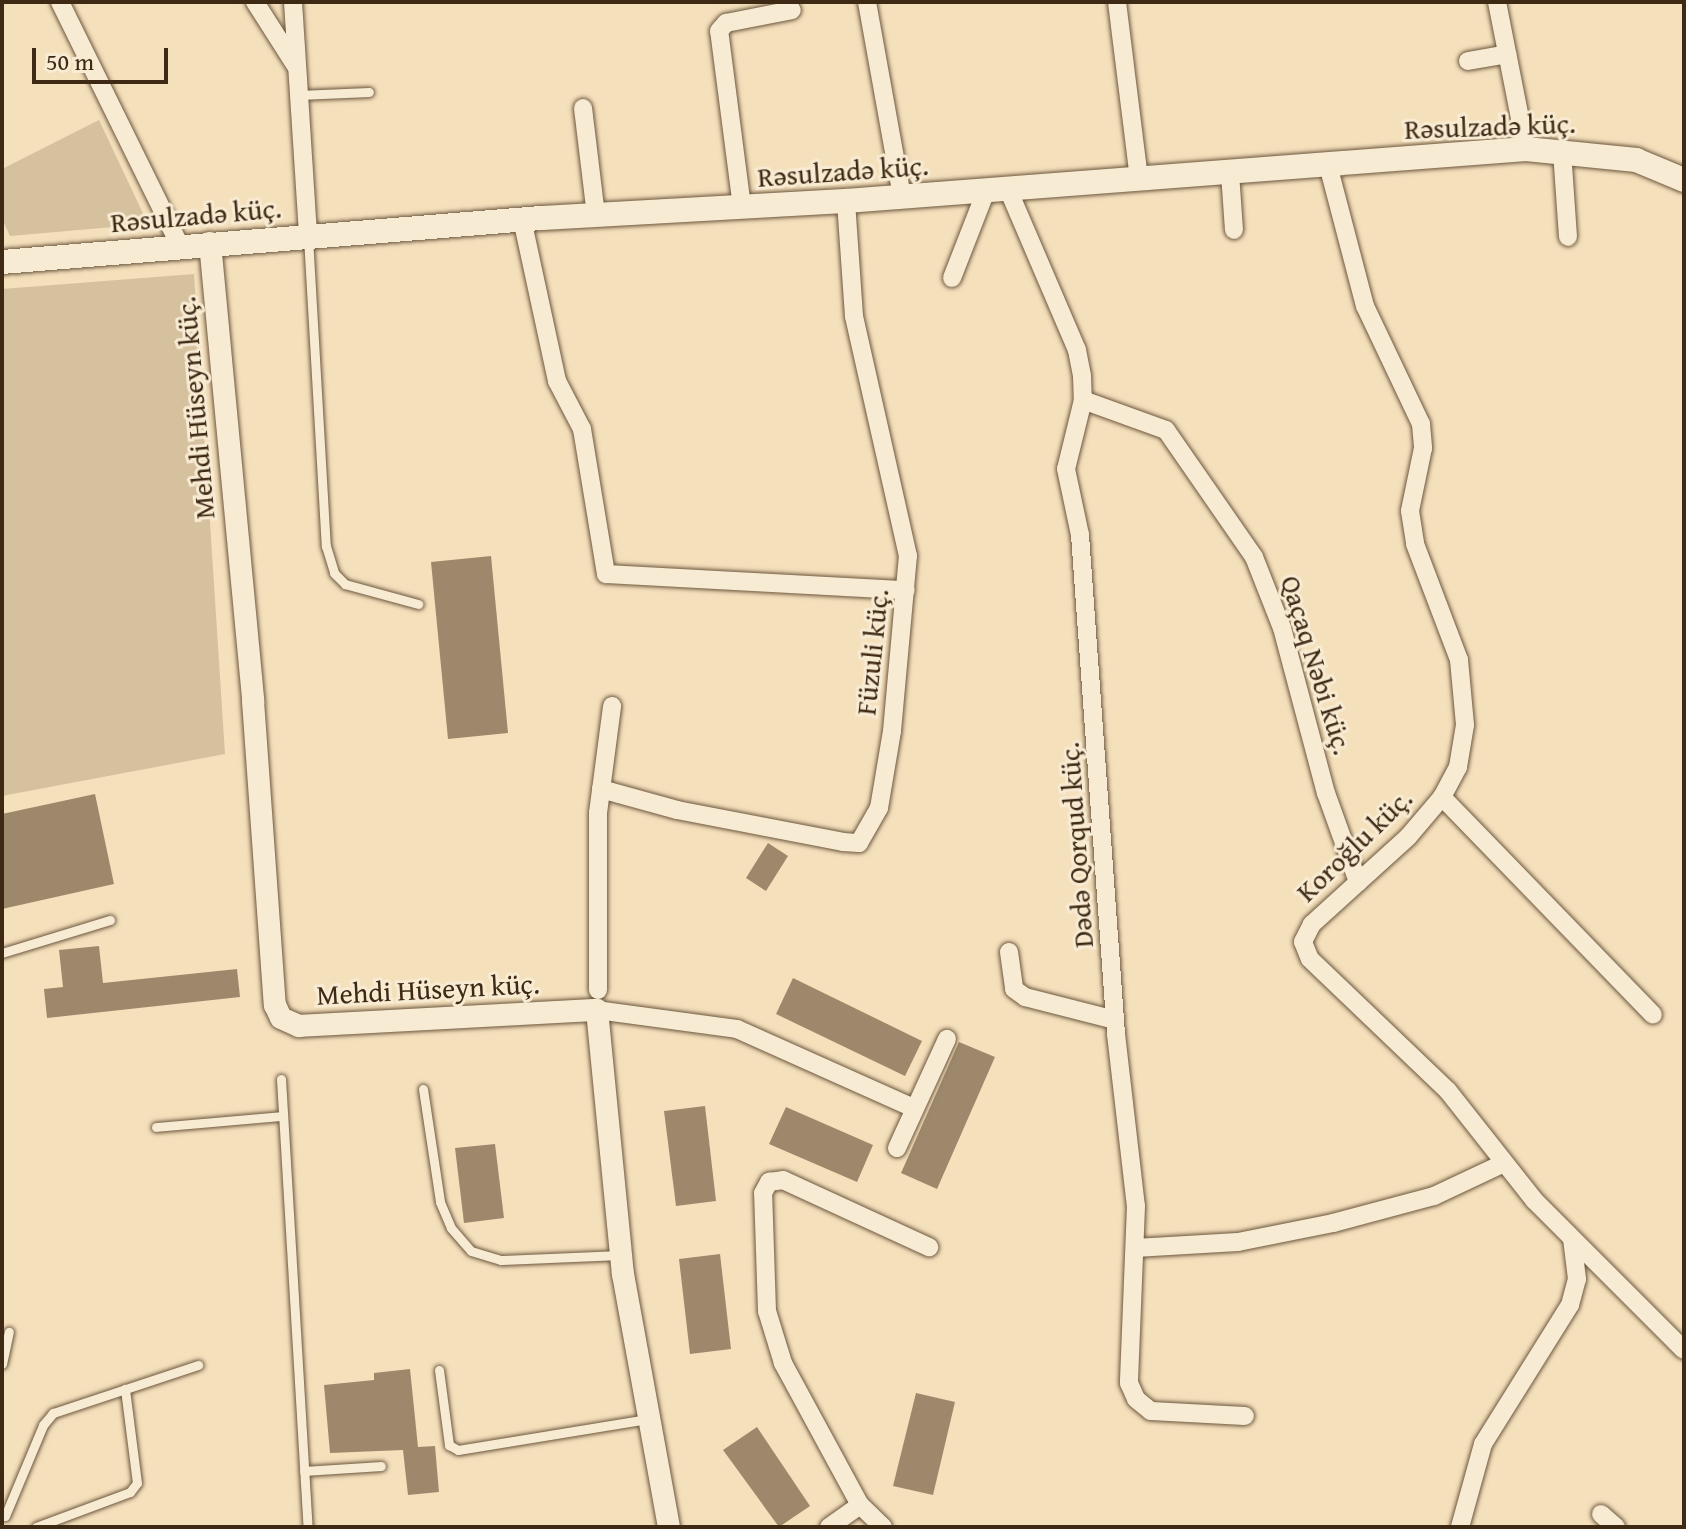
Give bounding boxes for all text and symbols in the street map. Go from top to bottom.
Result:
scale bar [36,32,172,82]
text: 50 m [46,44,94,79]
street label: Rəsulzadə küç. [1404,106,1576,146]
street label: Rəsulzadə küç. [756,148,930,194]
street label: Rəsulzadə küç. [109,191,283,239]
street label: Mehdi Hüseyn küç. [169,295,221,521]
street label: Qaçaq Nəbi küç. [1274,572,1360,758]
street label: Füzuli küç. [849,587,895,717]
street label: Dədə Qorqud küç. [1052,741,1100,949]
street label: Koroğlu küç. [1289,782,1419,908]
street label: Mehdi Hüseyn küç. [316,966,540,1012]

